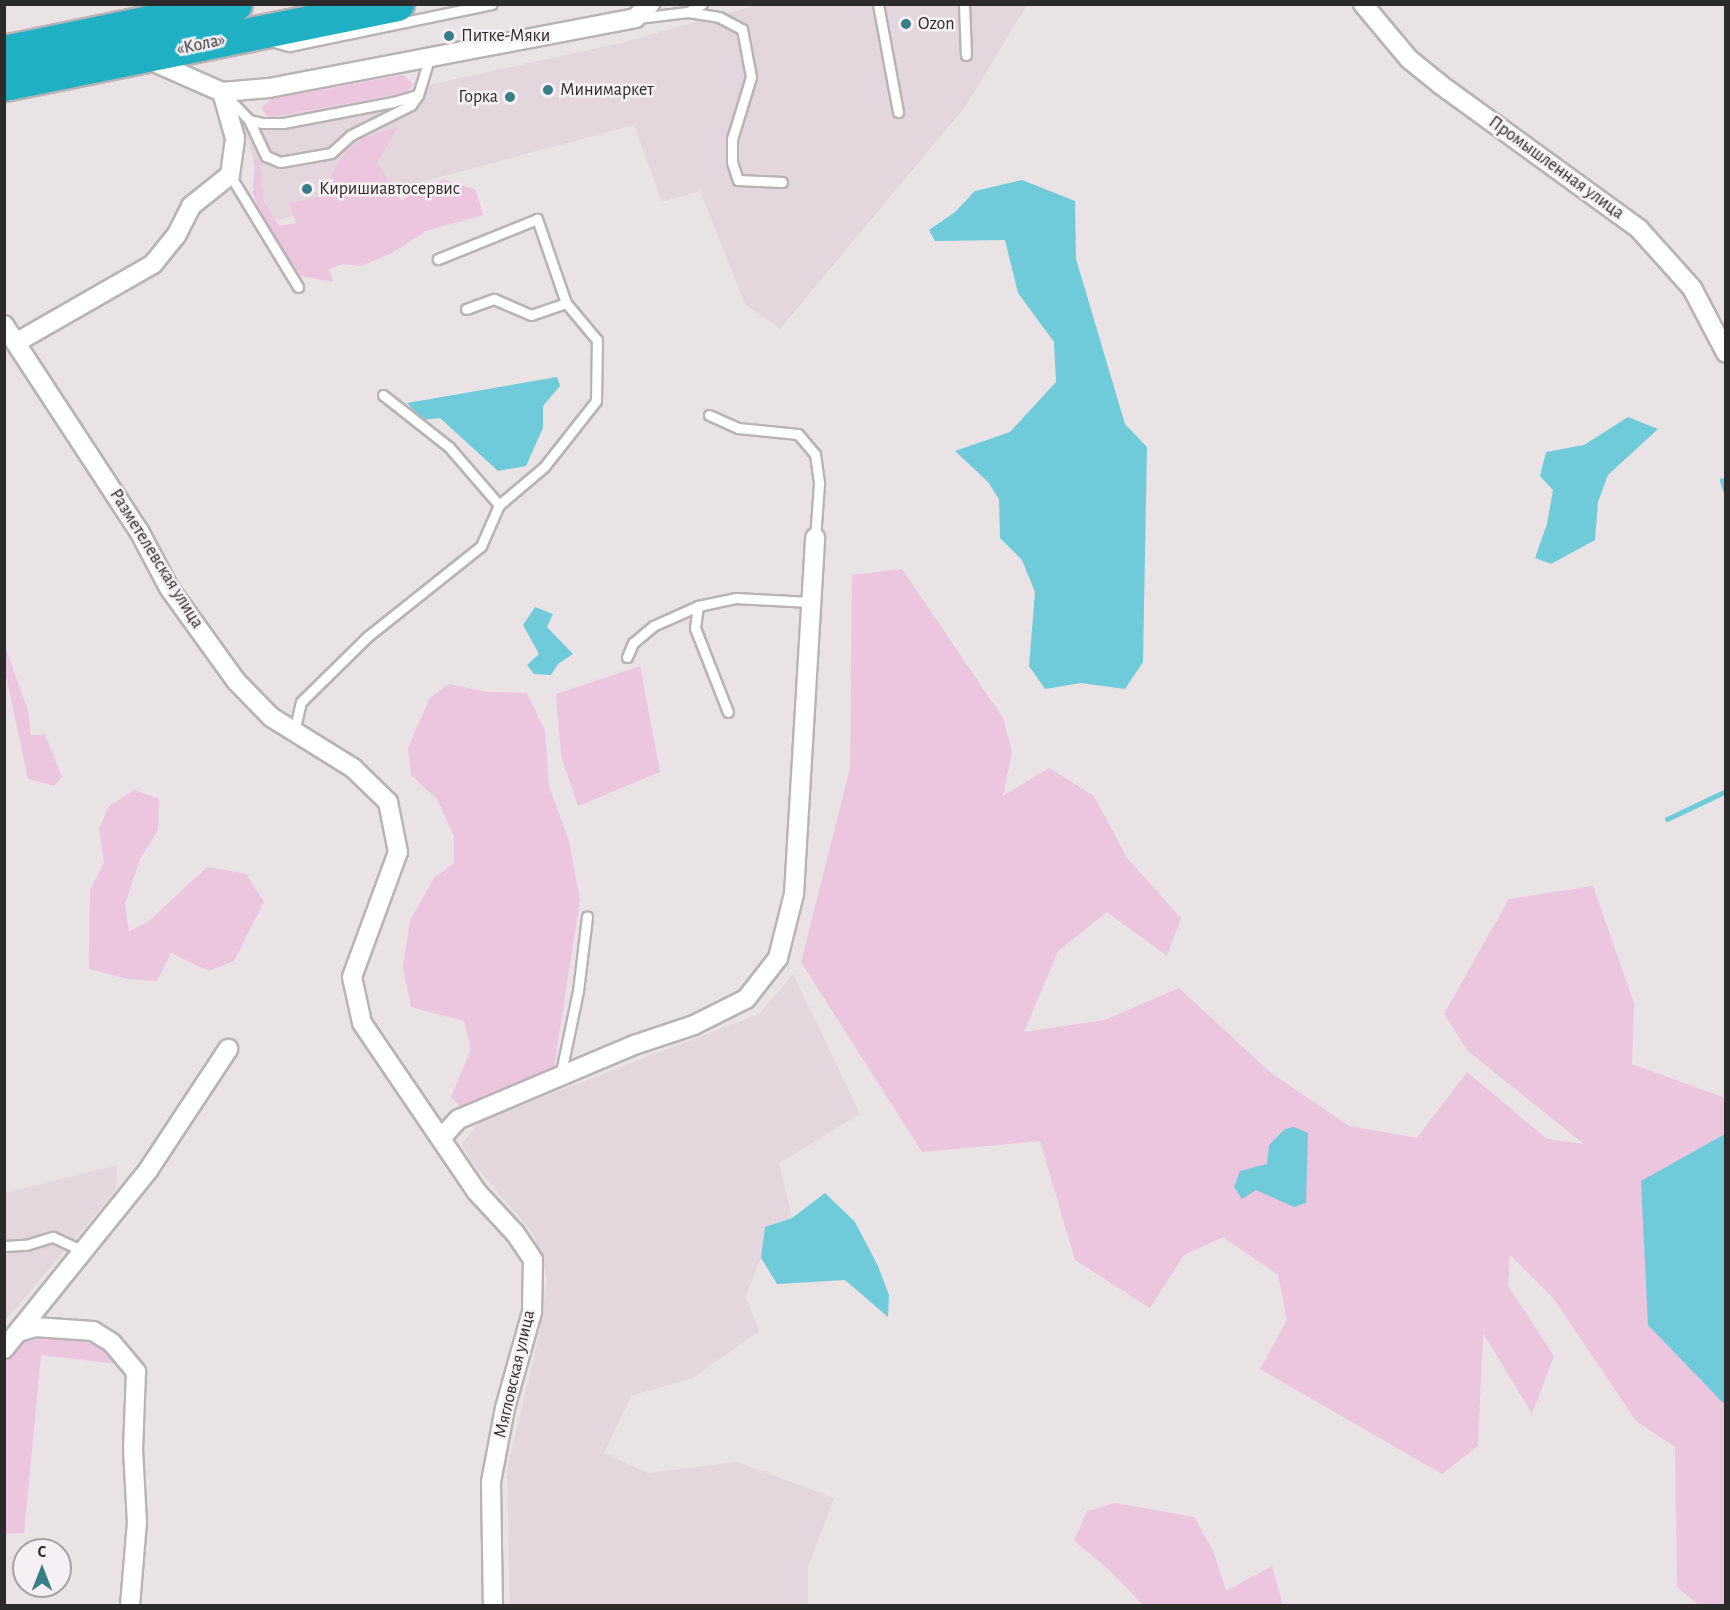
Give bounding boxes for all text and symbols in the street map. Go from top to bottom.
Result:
place label: Ozon [918,13,955,35]
marker: Ozon [899,17,913,31]
place label: Питке-Мяки [461,25,550,47]
street label: «Кола» [175,29,227,61]
marker: Питке-Мяки [442,29,456,43]
place label: Минимаркет [560,79,654,101]
marker: Минимаркет [541,83,555,97]
place label: Горка [458,86,498,108]
marker: Горка [503,90,517,104]
street label: Промышленная улица [1484,112,1628,224]
place label: Киришиавтосервис [319,178,460,200]
marker: Киришиавтосервис [300,182,314,196]
street label: Разметелевская улица [104,485,208,633]
street label: Мягловская улица [490,1308,540,1440]
north arrow [12,1538,72,1598]
text: С [38,1544,46,1560]

